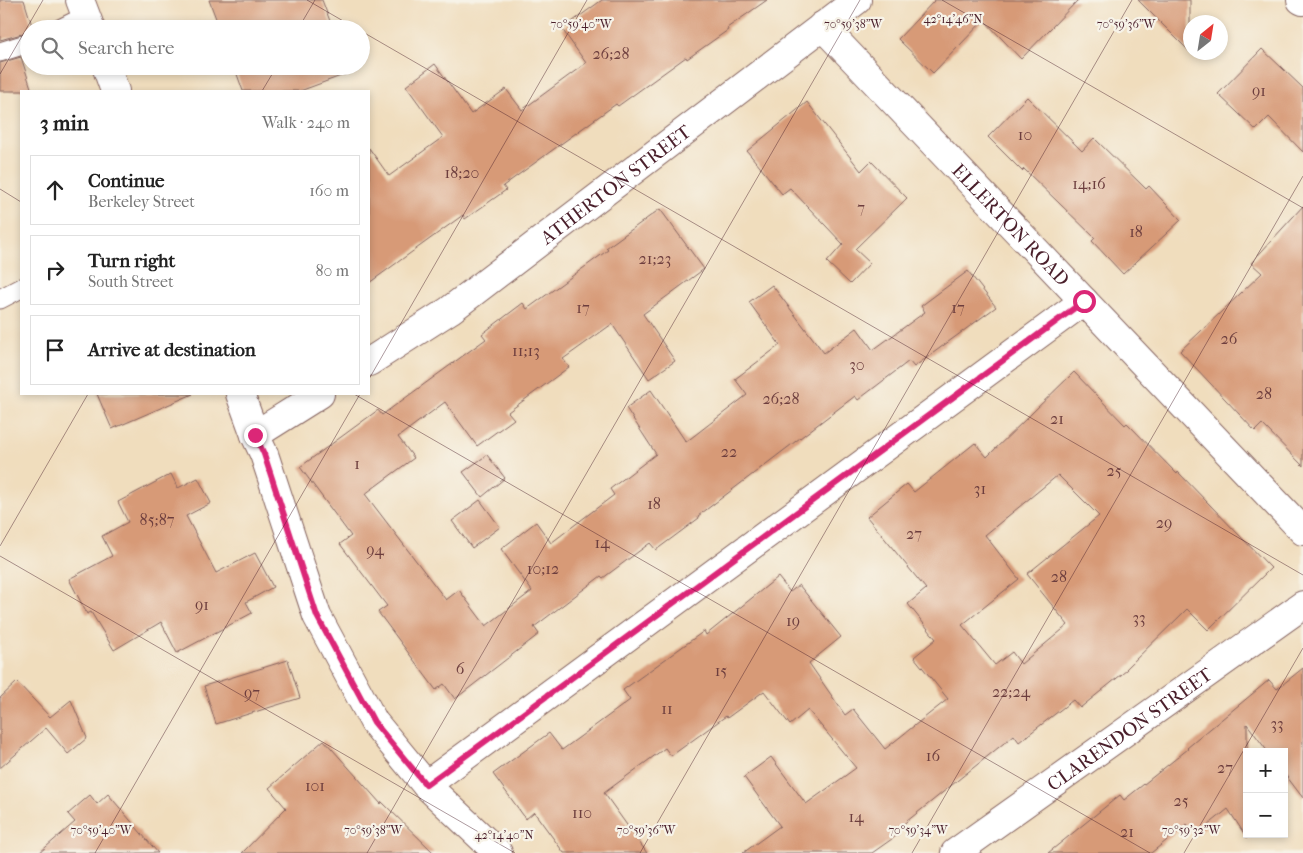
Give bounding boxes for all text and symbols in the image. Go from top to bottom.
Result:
text: 42°14'46"N [924,12,982,26]
north arrow [1183,15,1228,60]
text: 70°59'40"W [551,17,613,31]
text: 70°59'38"W [824,17,883,31]
text: 70°59'36"W [1097,17,1157,31]
search box [20,20,370,75]
icon: search [38,34,66,62]
text: Search here [78,37,174,59]
house number: 26;28 [592,44,630,63]
house number: 91 [1252,81,1266,100]
text: 3 min [40,111,89,135]
text: Walk · 240 m [262,113,350,132]
street label: ATHERTON STREET [536,121,696,250]
house number: 10 [1018,125,1032,144]
street label: ELLERTON ROAD [947,160,1073,291]
house number: 18;20 [445,163,479,182]
text: Continue [88,170,164,192]
house number: 14;16 [1072,174,1106,193]
icon: ahead [41,176,69,204]
text: 160 m [309,181,349,200]
text: Berkeley Street [88,192,195,211]
house number: 7 [857,198,865,217]
house number: 18 [1129,222,1143,241]
house number: 21;23 [639,249,671,268]
text: Turn right [88,250,175,272]
icon: right [41,256,69,284]
text: 80 m [315,261,349,280]
text: South Street [88,272,174,291]
route start [1073,290,1096,313]
house number: 17 [576,298,590,317]
house number: 17 [951,298,965,317]
house number: 26 [1221,329,1238,348]
icon: arrive [41,336,69,364]
text: Arrive at destination [88,339,256,361]
house number: 11;13 [512,341,540,360]
house number: 30 [849,355,865,374]
house number: 28 [1256,384,1272,403]
house number: 26;28 [762,389,800,408]
house number: 21 [1050,409,1064,428]
route end [244,424,267,447]
house number: 22 [721,442,737,461]
house number: 1 [354,454,360,473]
house number: 25 [1106,461,1122,480]
house number: 31 [974,479,986,498]
house number: 18 [647,494,661,513]
house number: 85;87 [140,510,175,529]
house number: 29 [1156,513,1172,532]
house number: 27 [906,524,922,543]
house number: 14 [594,533,610,552]
house number: 94 [366,540,384,559]
house number: 10;12 [527,559,559,578]
house number: 28 [1051,567,1067,586]
house number: 91 [195,595,209,614]
house number: 33 [1132,608,1146,627]
house number: 19 [786,611,800,630]
house number: 6 [456,659,465,678]
house number: 15 [715,661,727,680]
street label: CLARENDON STREET [1043,663,1217,796]
house number: 22;24 [992,682,1031,701]
house number: 97 [244,683,260,702]
house number: 11 [661,699,673,718]
house number: 33 [1270,714,1284,733]
house number: 16 [926,746,940,765]
map controls [1243,748,1288,838]
button: + [1243,748,1288,793]
house number: 27 [1217,758,1233,777]
house number: 101 [305,776,325,795]
house number: 25 [1173,791,1189,810]
button: − [1243,793,1288,838]
house number: 110 [572,803,592,822]
house number: 14 [848,807,864,826]
house number: 21 [1120,822,1134,841]
text: 70°59'40"W [71,823,133,837]
text: 70°59'38"W [344,823,403,837]
text: 70°59'36"W [617,823,677,837]
text: 70°59'34"W [888,823,949,837]
text: 70°59'32"W [1162,823,1221,837]
text: 42°14'40"N [474,828,534,842]

